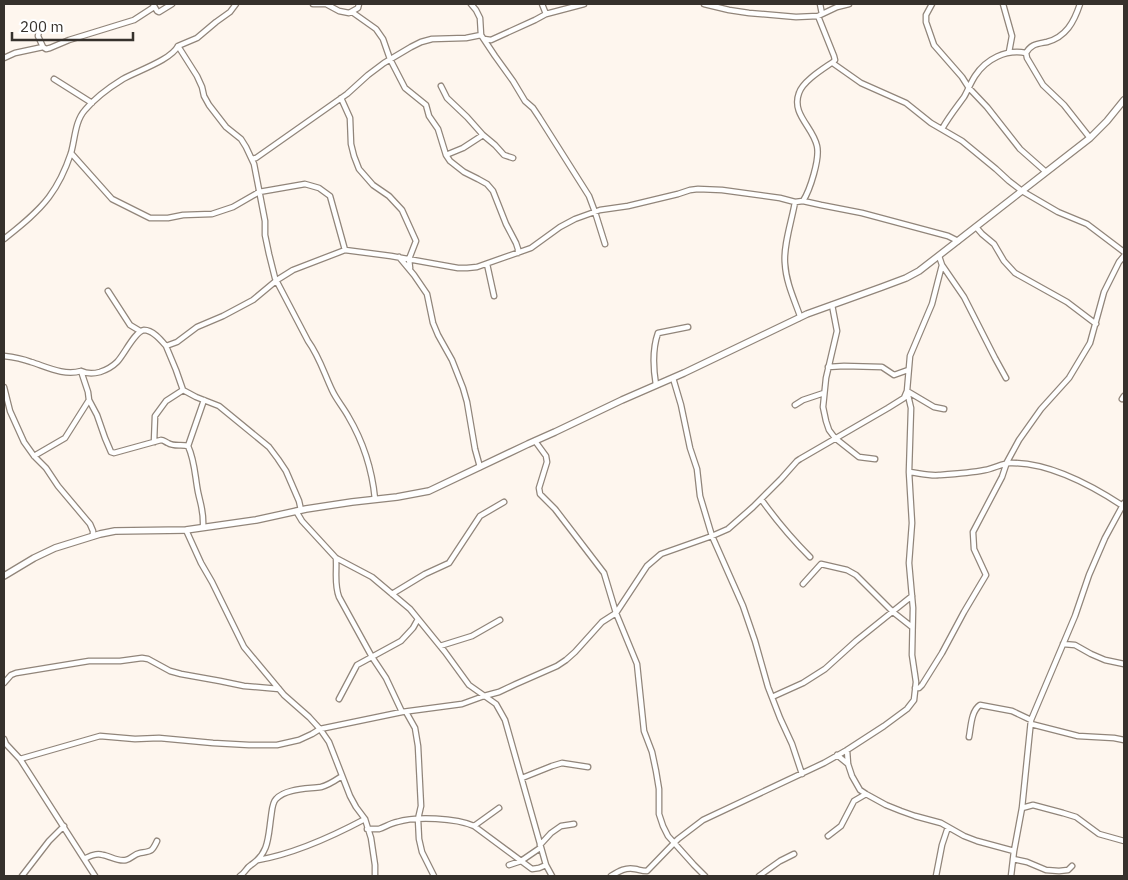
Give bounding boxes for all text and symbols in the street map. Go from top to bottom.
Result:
scale bar [12,10,134,42]
text: 200 m [20,17,64,36]

